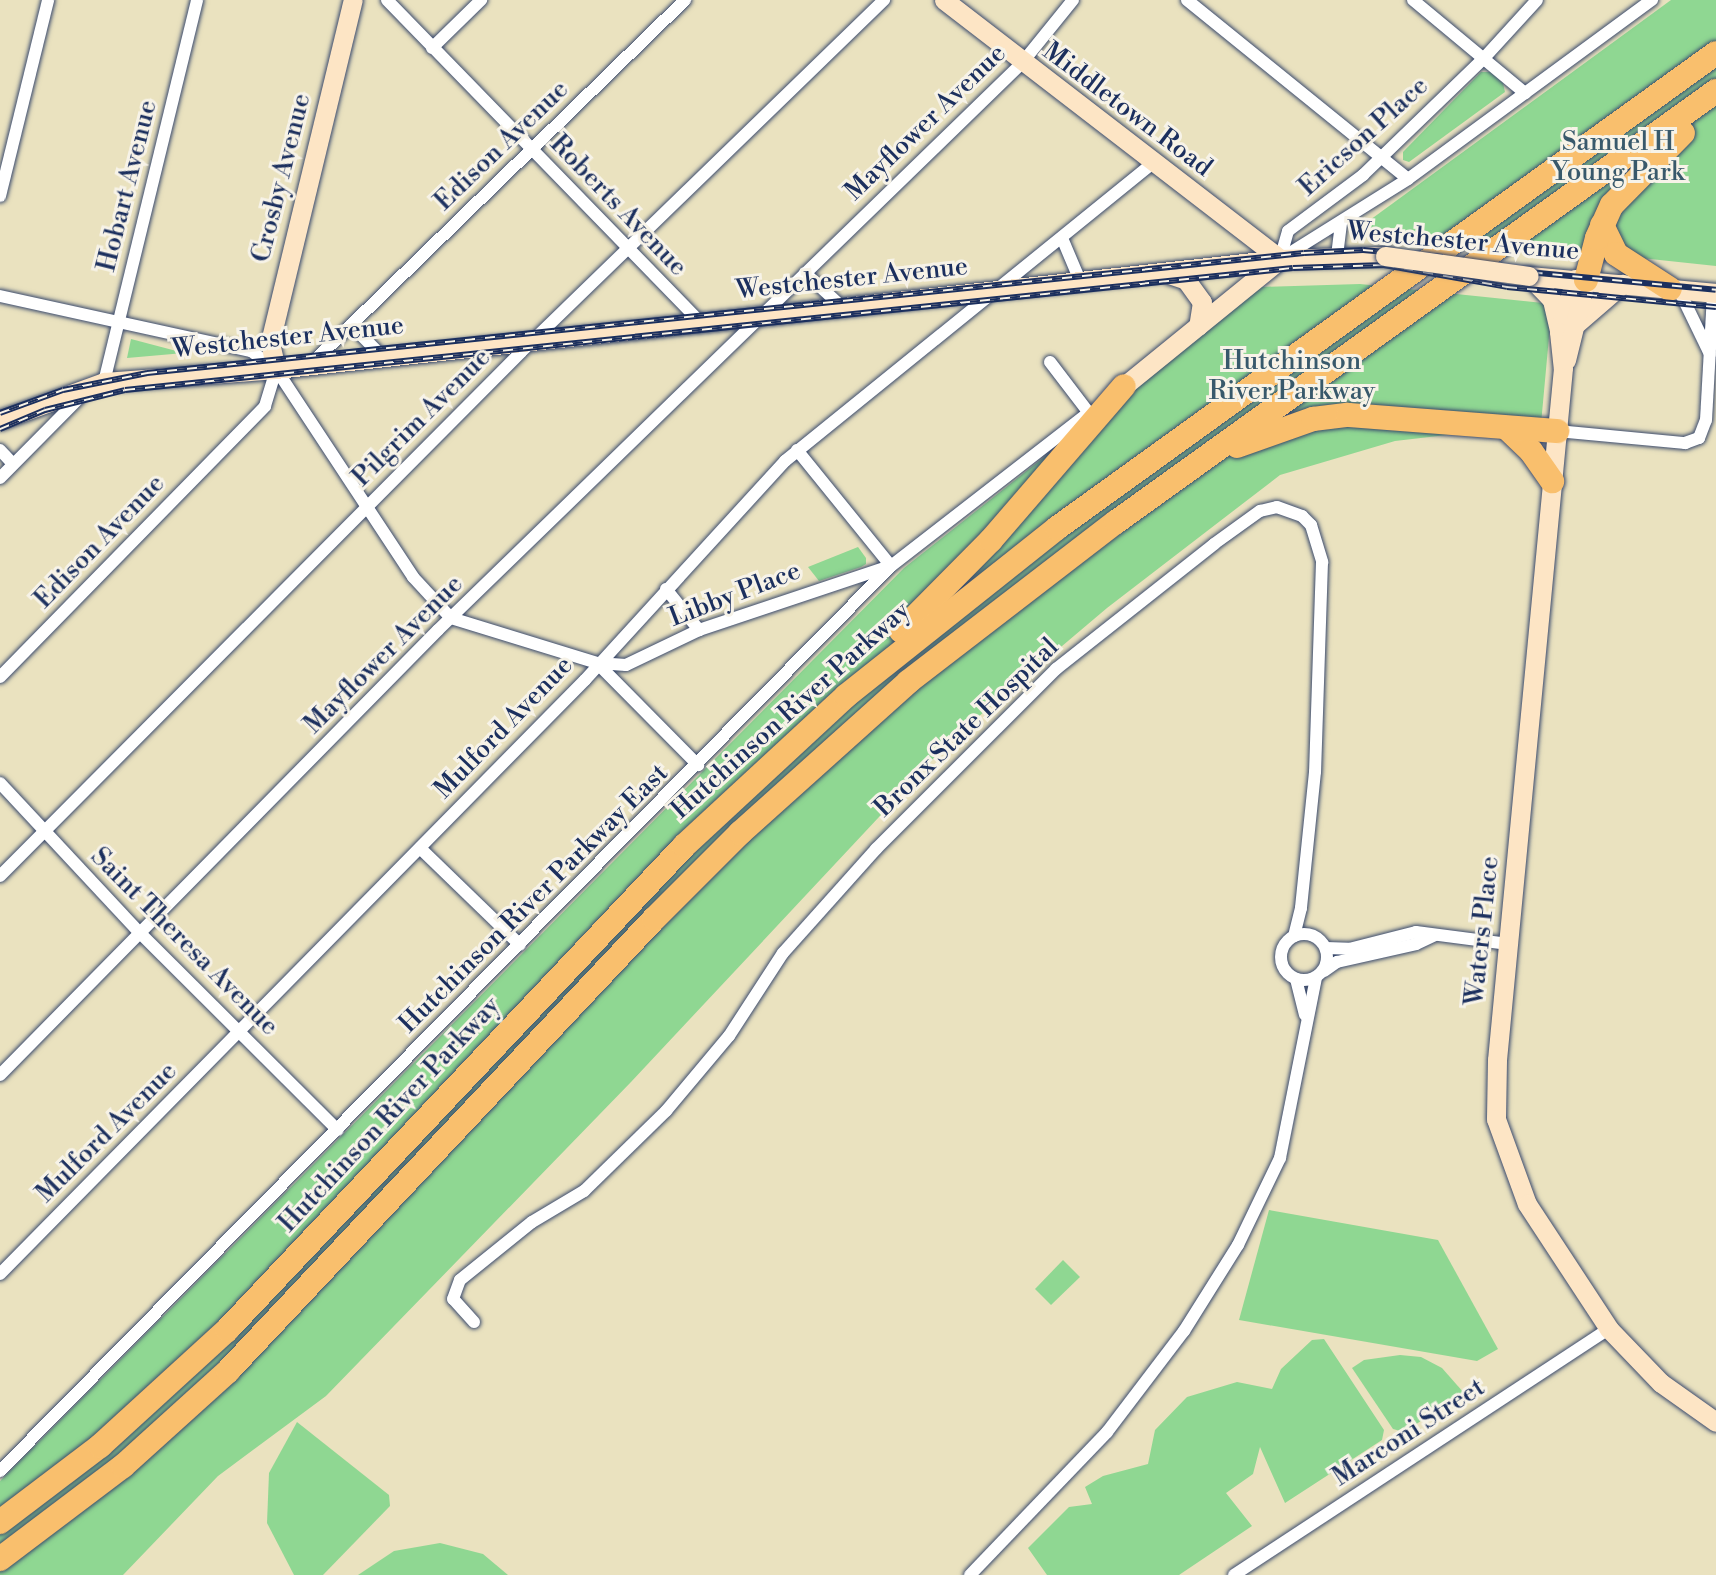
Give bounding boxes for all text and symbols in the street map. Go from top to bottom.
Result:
street label: Middletown Road [1036,36,1218,184]
street label: Mayflower Avenue [839,38,1013,208]
street label: Ericson Place [1293,71,1435,203]
street label: Edison Avenue [429,74,575,218]
street label: Crosby Avenue [246,90,318,266]
street label: Hobart Avenue [92,97,164,275]
park label: Samuel H Young Park [1552,127,1684,188]
street label: Roberts Avenue [543,129,693,283]
street label: Westchester Avenue [1346,216,1580,268]
street label: Westchester Avenue [734,251,970,307]
street label: Westchester Avenue [170,310,406,366]
street label: Pilgrim Avenue [347,343,497,493]
park label: Hutchinson River Parkway [1209,346,1375,408]
street label: Edison Avenue [28,469,172,615]
street label: Libby Place [665,556,805,634]
street label: Mayflower Avenue [298,569,470,741]
street label: Hutchinson River Parkway [665,596,917,826]
street label: Bronx State Hospital [869,632,1065,824]
street label: Mulford Avenue [428,650,580,806]
street label: Hutchinson River Parkway East [393,758,675,1040]
street label: Saint Theresa Avenue [84,842,284,1042]
street label: Waters Place [1460,855,1506,1007]
street label: Hutchinson River Parkway [273,991,507,1239]
street label: Mulford Avenue [30,1056,184,1210]
street label: Marconi Street [1327,1372,1491,1494]

